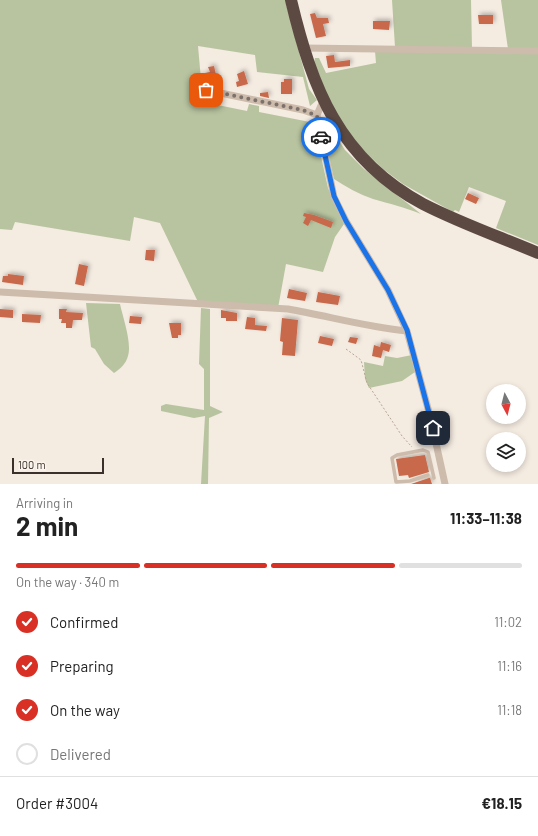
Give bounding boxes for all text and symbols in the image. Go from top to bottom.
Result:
pin [189,73,223,107]
icon: bag [195,79,217,101]
courier [301,117,341,157]
icon: car [310,126,332,148]
north arrow [486,384,526,424]
map controls [486,384,526,472]
pin [416,411,450,445]
icon: home [422,417,444,439]
button: layers [486,432,526,472]
scale bar [12,456,104,475]
text: 100 m [18,458,46,471]
text: Arriving in [16,495,73,511]
text: 11:33–11:38 [450,509,522,527]
text: 2 min [16,510,78,541]
text: On the way · 340 m [16,574,119,590]
icon: check [16,611,38,633]
text: Confirmed [50,613,118,631]
text: 11:02 [494,614,522,630]
icon: check [16,655,38,677]
text: Preparing [50,657,114,675]
text: 11:16 [497,658,522,674]
icon: check [16,699,38,721]
text: On the way [50,701,120,719]
text: 11:18 [497,702,522,718]
text: Delivered [50,745,111,763]
text: Order #3004 [16,794,98,812]
text: €18.15 [482,794,522,812]

